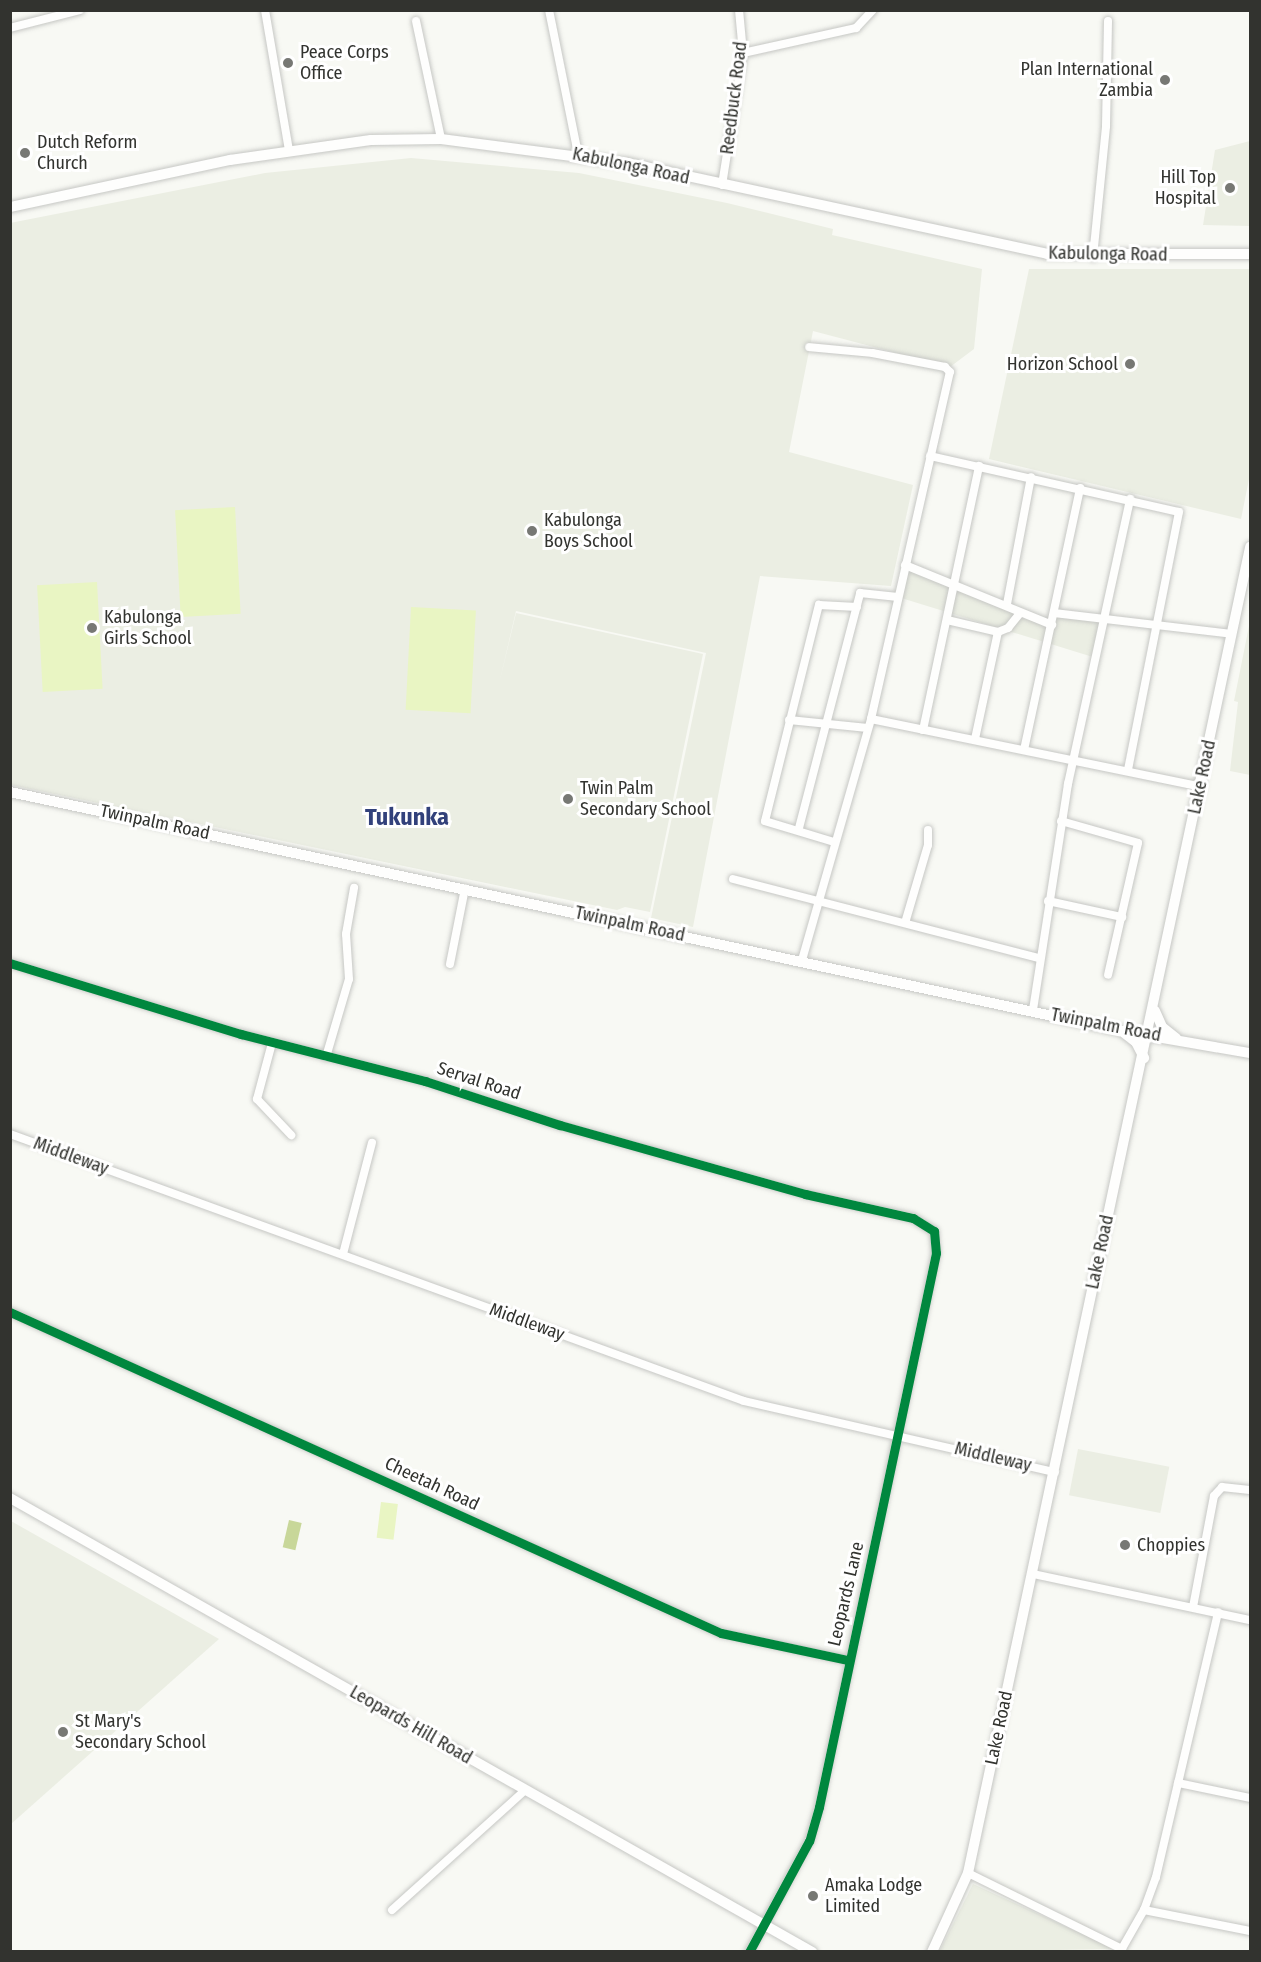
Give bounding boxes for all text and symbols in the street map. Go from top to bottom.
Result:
street label: Reedbuck Road [716,40,752,156]
place label: Peace Corps Office [300,42,389,84]
marker: Peace Corps Office [281,56,295,70]
place label: Plan International Zambia [1021,59,1153,101]
marker: Plan International Zambia [1158,73,1172,87]
place label: Dutch Reform Church [37,132,137,174]
street label: Kabulonga Road [570,143,692,189]
marker: Dutch Reform Church [18,146,32,160]
place label: Hill Top Hospital [1155,167,1216,210]
marker: Hill Top Hospital [1221,179,1239,197]
street label: Kabulonga Road [1048,242,1168,266]
place label: Horizon School [1007,353,1118,375]
marker: Horizon School [1123,357,1137,371]
place label: Kabulonga Boys School [544,510,633,552]
marker: Kabulonga Boys School [525,524,539,538]
place label: Kabulonga Girls School [104,607,192,650]
marker: Kabulonga Girls School [85,621,99,635]
street label: Lake Road [1184,738,1220,816]
place label: Twin Palm Secondary School [580,778,711,820]
marker: Twin Palm Secondary School [561,792,575,806]
street label: Twinpalm Road [98,800,212,844]
district label: Tukunka [365,804,449,832]
street label: Twinpalm Road [573,902,687,946]
street label: Twinpalm Road [1049,1004,1163,1046]
street label: Serval Road [434,1057,524,1105]
street label: Middleway [31,1132,111,1180]
street label: Lake Road [1082,1213,1118,1291]
street label: Middleway [487,1298,567,1346]
street label: Middleway [952,1438,1034,1476]
street label: Cheetah Road [381,1453,483,1515]
place label: Choppies [1137,1534,1205,1556]
marker: Choppies [1118,1538,1132,1552]
street label: Leopards Lane [823,1540,869,1648]
street label: Leopards Hill Road [346,1681,476,1769]
street label: Lake Road [981,1689,1017,1767]
place label: St Mary's Secondary School [75,1711,206,1754]
marker: St Mary's Secondary School [56,1725,70,1739]
place label: Amaka Lodge Limited [825,1875,922,1918]
marker: Amaka Lodge Limited [806,1889,820,1903]

